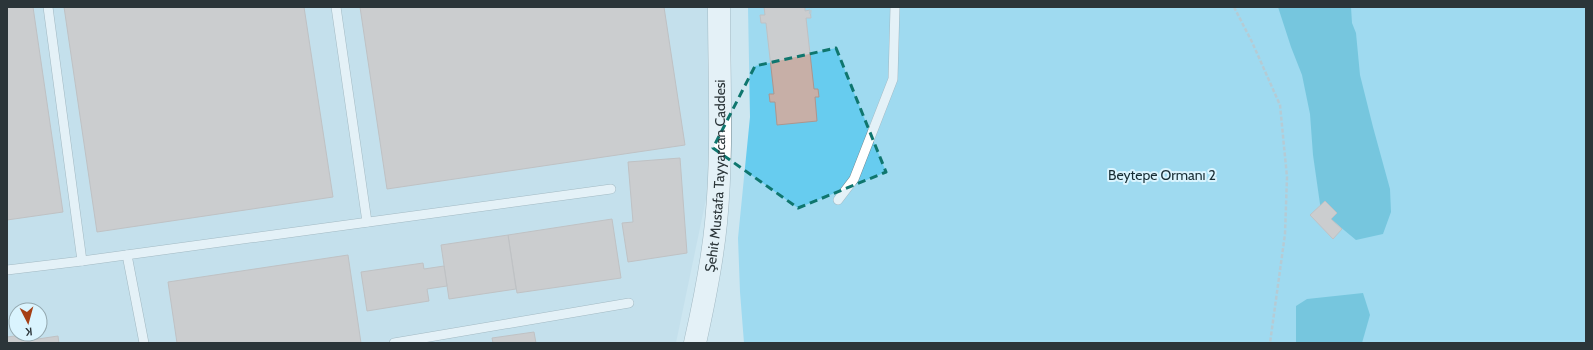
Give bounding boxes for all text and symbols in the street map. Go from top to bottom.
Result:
street label: Şehit Mustafa Tayyarcan Caddesi [701,79,729,273]
park label: Beytepe Ormanı 2 [1108,166,1216,184]
north arrow [8,302,48,342]
text: K [25,325,33,339]

